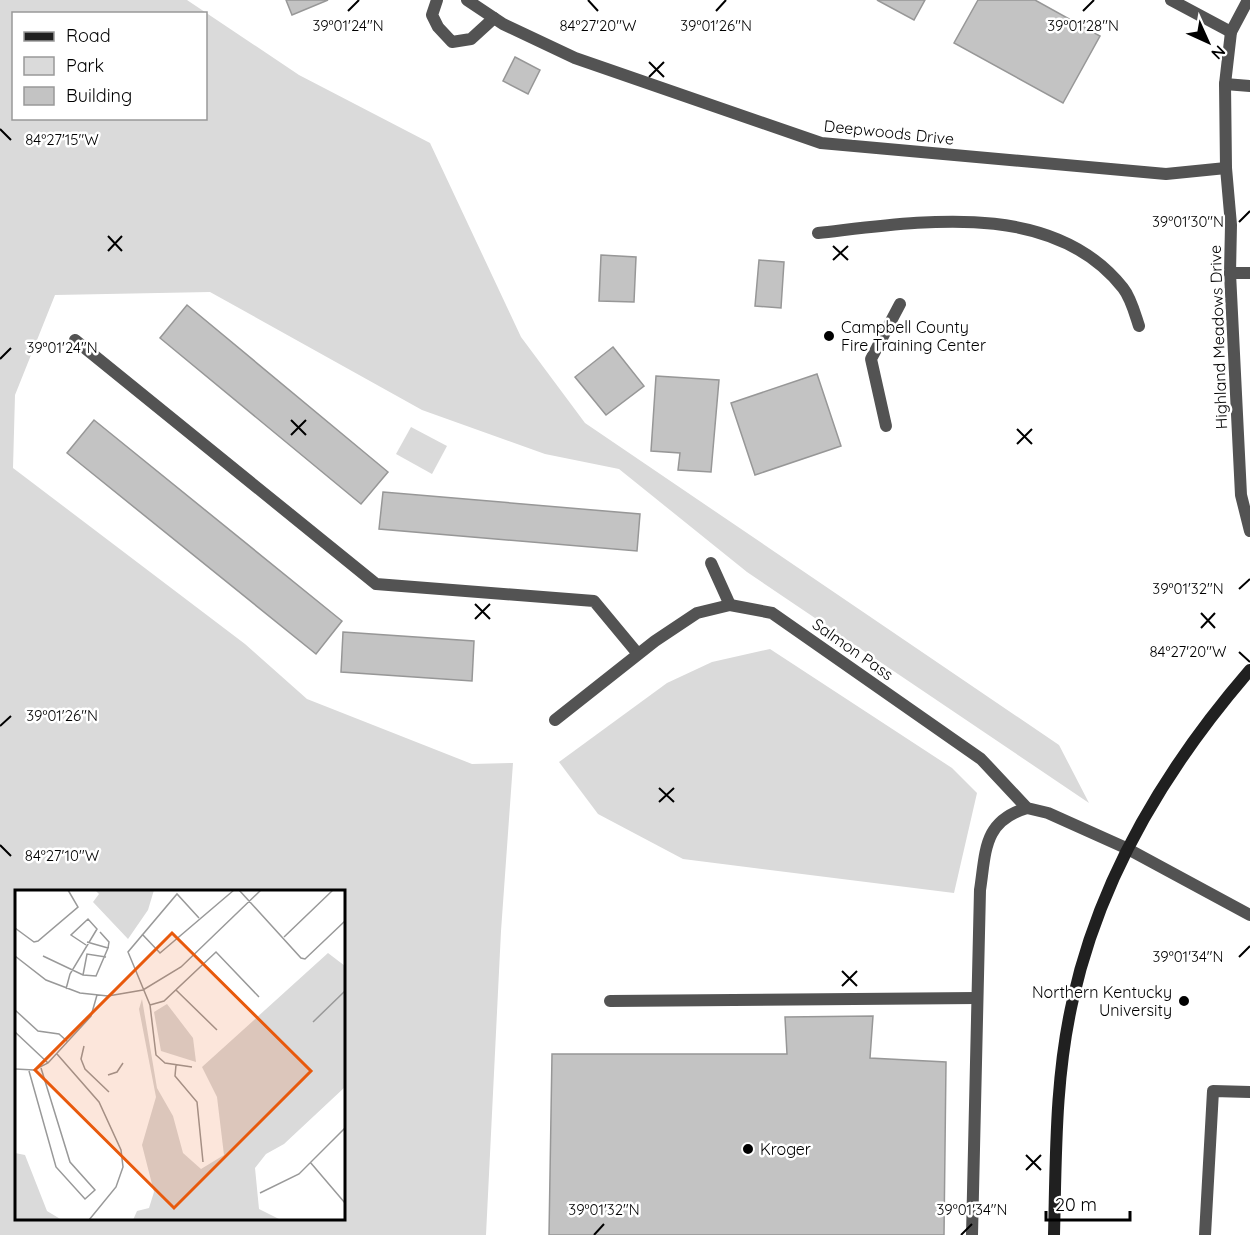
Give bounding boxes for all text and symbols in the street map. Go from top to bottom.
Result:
legend [12,12,207,120]
north arrow [1178,12,1238,72]
text: 39°01'24"N [312,16,384,35]
text: 84°27'20"W [559,16,637,35]
text: 39°01'26"N [680,16,752,35]
text: 39°01'28"N [1047,16,1119,35]
text: Road [66,24,111,47]
text: N [1207,41,1230,64]
text: Park [66,54,104,77]
text: Building [66,84,132,107]
street label: Deepwoods Drive [823,115,955,149]
text: 84°27'15"W [25,130,99,149]
text: 39°01'30"N [1152,212,1224,231]
street label: Highland Meadows Drive [1205,244,1231,430]
place label: Campbell County Fire Training Center [841,317,986,355]
marker: Campbell County Fire Training Center [822,329,836,343]
text: 39°01'24"N [26,338,98,357]
text: 39°01'32"N [1152,579,1224,598]
street label: Salmon Pass [809,614,897,684]
text: 84°27'20"W [1149,642,1227,661]
text: 39°01'26"N [26,706,98,725]
text: 84°27'10"W [25,846,100,865]
inset map [15,890,345,1220]
text: 39°01'34"N [1152,947,1224,966]
place label: Northern Kentucky University [1032,982,1172,1020]
marker: Northern Kentucky University [1177,994,1191,1008]
place label: Kroger [760,1139,811,1159]
marker: Kroger [741,1142,755,1156]
scale bar [1046,1184,1130,1222]
text: 20 m [1055,1193,1097,1216]
text: 39°01'32"N [568,1200,640,1219]
text: 39°01'34"N [936,1200,1008,1219]

